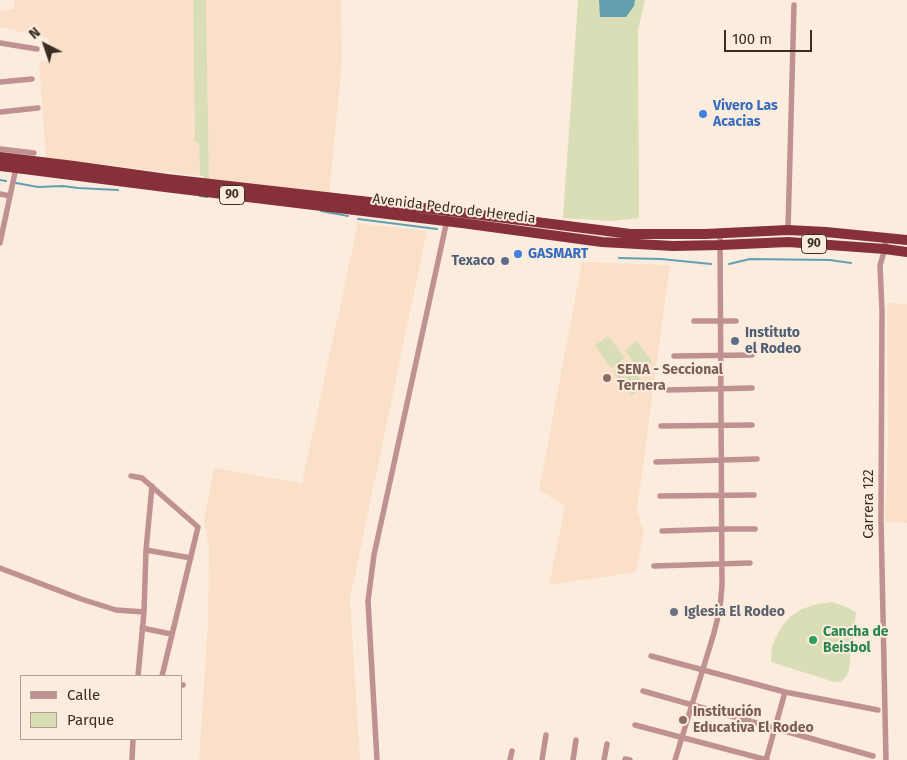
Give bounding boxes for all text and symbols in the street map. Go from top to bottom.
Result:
north arrow [20,20,70,70]
scale bar [727,20,814,52]
text: N [26,24,44,43]
text: 100 m [732,30,772,48]
place label: Vivero Las Acacias [713,98,778,130]
marker: Vivero Las Acacias [697,108,709,120]
road number: 90 [220,186,244,204]
street label: Avenida Pedro de Heredia [371,191,537,227]
road number: 90 [802,234,826,253]
place label: GASMART [528,246,588,262]
marker: GASMART [512,248,524,260]
place label: Texaco [451,253,495,269]
marker: Texaco [499,255,511,267]
place label: Instituto el Rodeo [745,325,801,358]
marker: Instituto el Rodeo [729,335,741,347]
place label: SENA - Seccional Ternera [617,362,723,394]
marker: SENA - Seccional Ternera [601,372,613,384]
street label: Carrera 122 [861,469,877,539]
place label: Iglesia El Rodeo [684,604,785,620]
marker: Iglesia El Rodeo [668,606,680,618]
place label: Cancha de Beisbol [823,624,889,656]
marker: Cancha de Beisbol [807,634,819,646]
legend [20,675,182,740]
text: Calle [67,686,100,704]
place label: Institución Educativa El Rodeo [693,704,814,736]
text: Parque [67,711,114,729]
marker: Institución Educativa El Rodeo [677,714,689,726]

